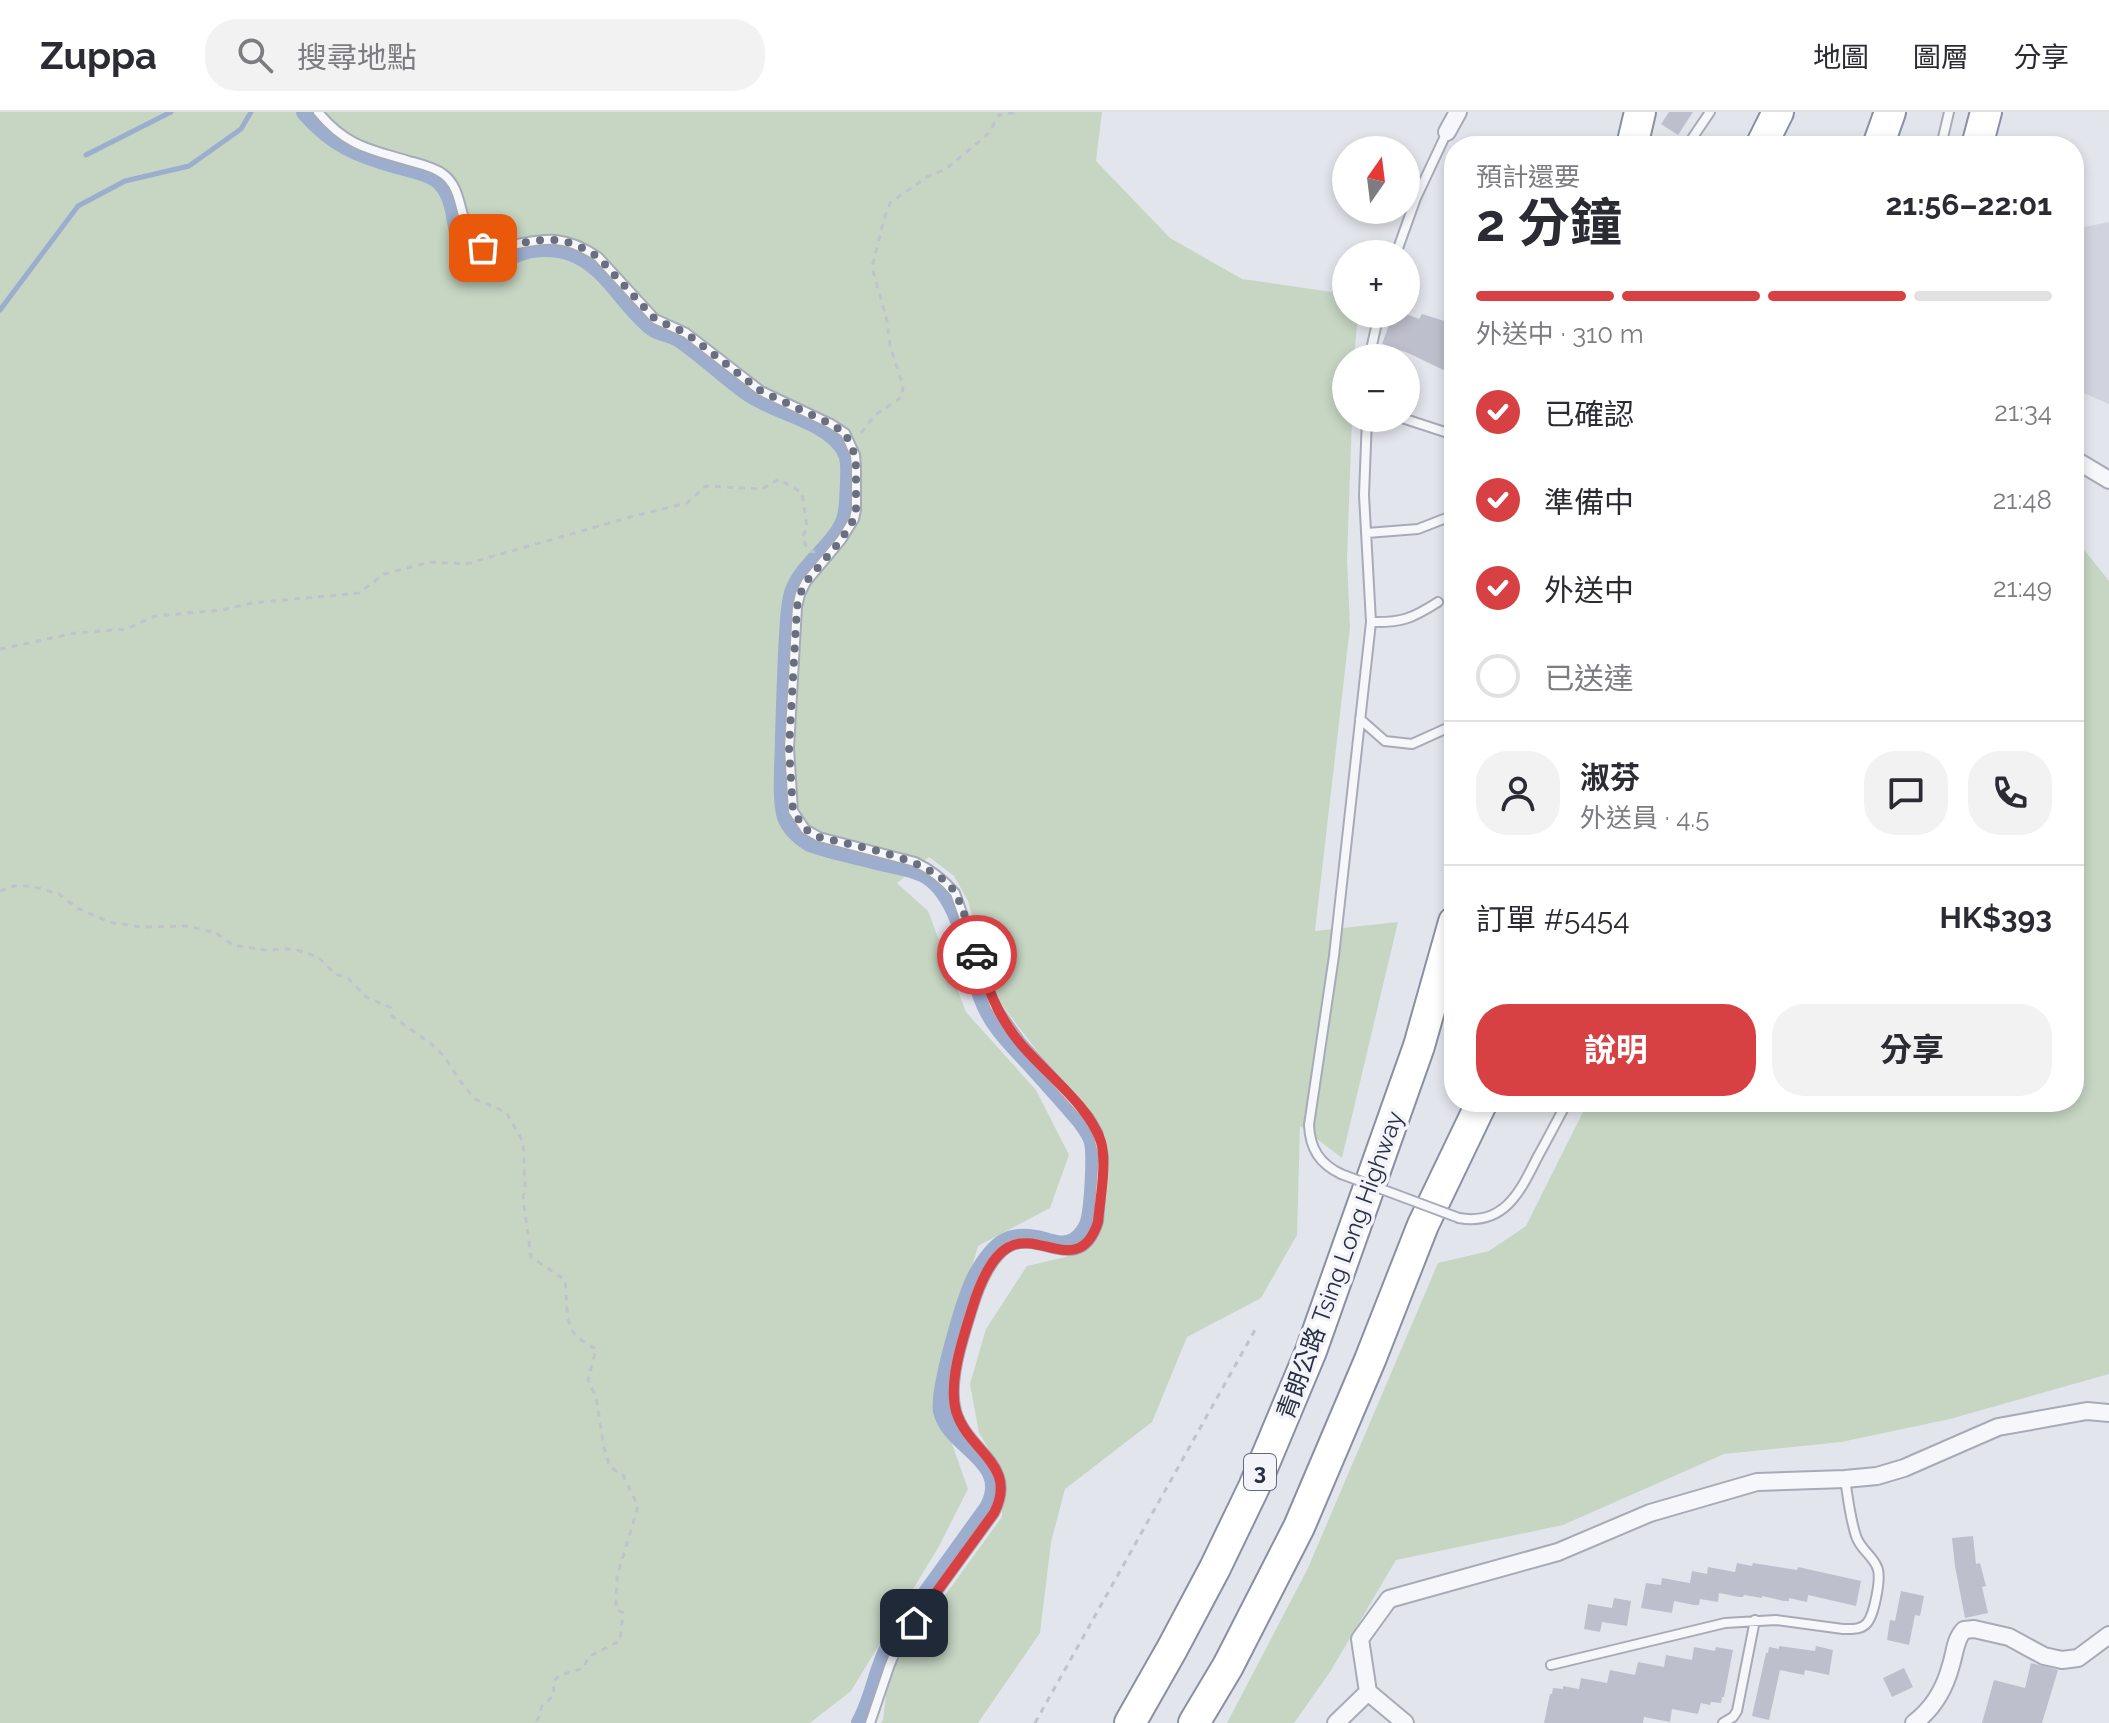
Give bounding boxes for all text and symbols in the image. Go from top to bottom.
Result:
search box [205,19,765,91]
text: Zuppa [40,33,157,78]
icon: search [233,33,277,77]
text: 搜尋地點 [297,40,417,75]
text: 地圖 [1813,41,1869,74]
text: 圖層 [1913,41,1969,74]
text: 分享 [2013,41,2069,74]
north arrow [1332,136,1420,224]
map controls [1332,136,1420,432]
text: 預計還要 [1476,162,1580,192]
text: 21:56–22:01 [1885,187,2052,222]
text: 2 分鐘 [1476,192,1622,253]
pin [449,214,517,282]
icon: bag [461,226,505,270]
button: + [1332,240,1420,328]
text: 外送中 · 310 m [1476,319,1644,349]
button: − [1332,344,1420,432]
icon: check [1476,390,1520,434]
text: 已確認 [1544,397,1634,432]
text: 21:34 [1994,397,2052,427]
icon: check [1476,478,1520,522]
text: 準備中 [1544,485,1634,520]
text: 21:48 [1993,485,2052,515]
icon: check [1476,566,1520,610]
text: 外送中 [1544,573,1634,608]
text: 21:49 [1993,573,2052,603]
text: 已送達 [1544,661,1634,696]
button: person [1476,751,1560,835]
button: chat [1864,751,1948,835]
button: phone [1968,751,2052,835]
text: 淑芬 [1580,760,1640,795]
text: 外送員 · 4.5 [1580,803,1709,833]
text: HK$393 [1940,900,2052,935]
text: 訂單 #5454 [1476,902,1630,937]
courier [937,915,1017,995]
icon: car [955,933,999,977]
button: 說明 [1476,1004,1756,1096]
button: 分享 [1772,1004,2052,1096]
street label: 青朗公路 Tsing Long Highway [1271,1107,1409,1423]
road number: 3 [1244,1454,1276,1490]
pin [880,1589,948,1657]
icon: home [892,1601,936,1645]

